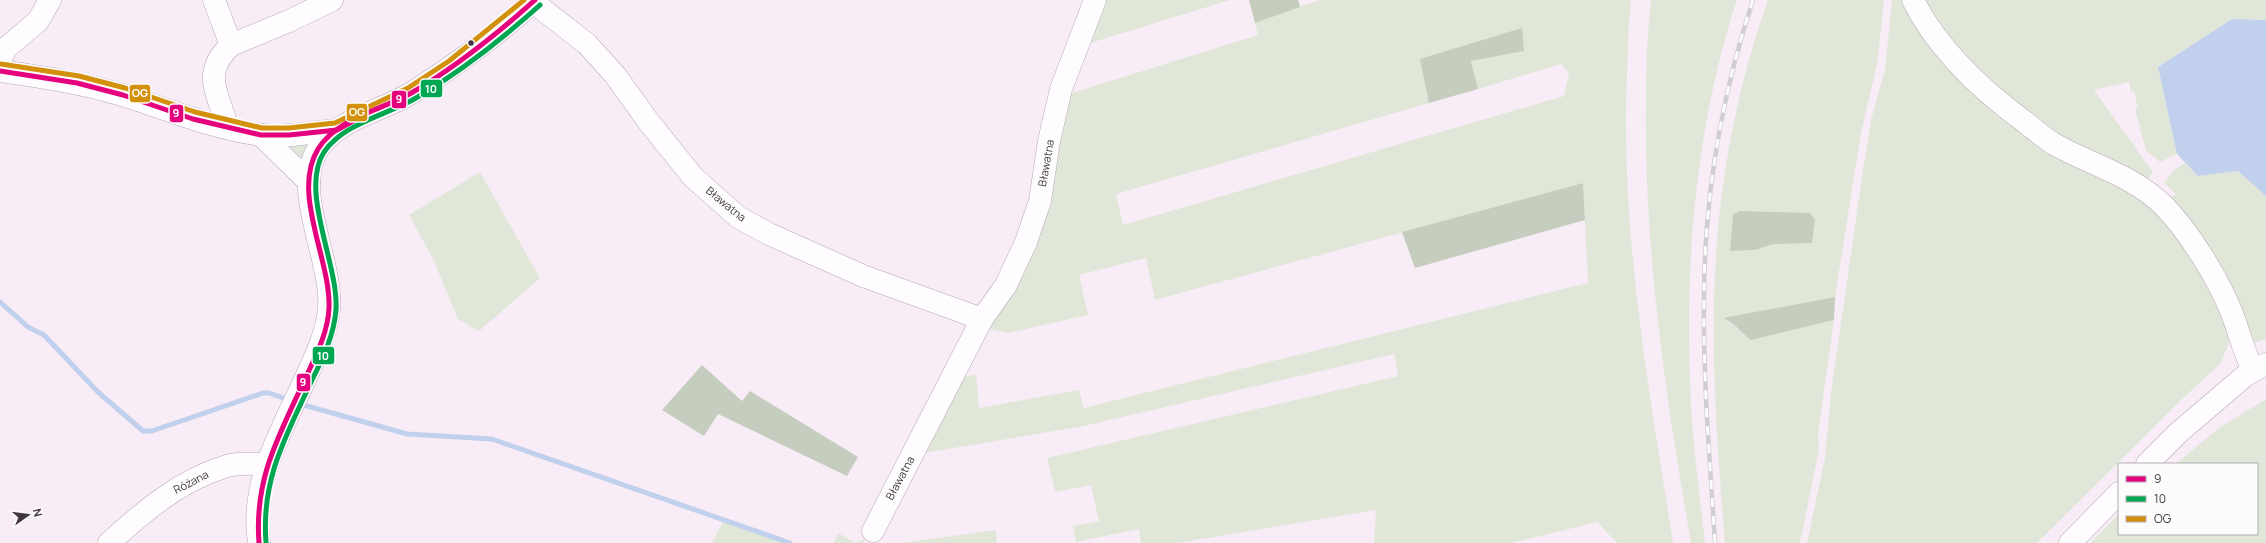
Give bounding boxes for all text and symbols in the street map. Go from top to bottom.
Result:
unlabelled marker [466,38,476,48]
line badge: 10 [420,79,443,98]
text: 10 [425,81,437,96]
line badge: OG [129,84,151,103]
text: OG [132,85,148,100]
line badge: 9 [391,90,407,109]
text: 9 [396,91,403,106]
line badge: OG [346,103,368,122]
line badge: 9 [169,104,184,123]
text: OG [349,104,365,119]
text: 9 [173,105,180,120]
street label: Bławatna [1034,138,1057,188]
street label: Bławatna [703,183,750,224]
line badge: 10 [312,346,335,365]
text: 10 [317,348,329,363]
line badge: 9 [296,373,311,392]
text: 9 [300,374,307,389]
street label: Bławatna [882,453,917,502]
legend [2118,463,2258,535]
street label: Różana [171,466,211,497]
text: 9 [2154,470,2161,487]
text: 10 [2154,490,2166,507]
north arrow [8,495,48,535]
text: N [30,507,46,518]
text: OG [2154,510,2172,527]

